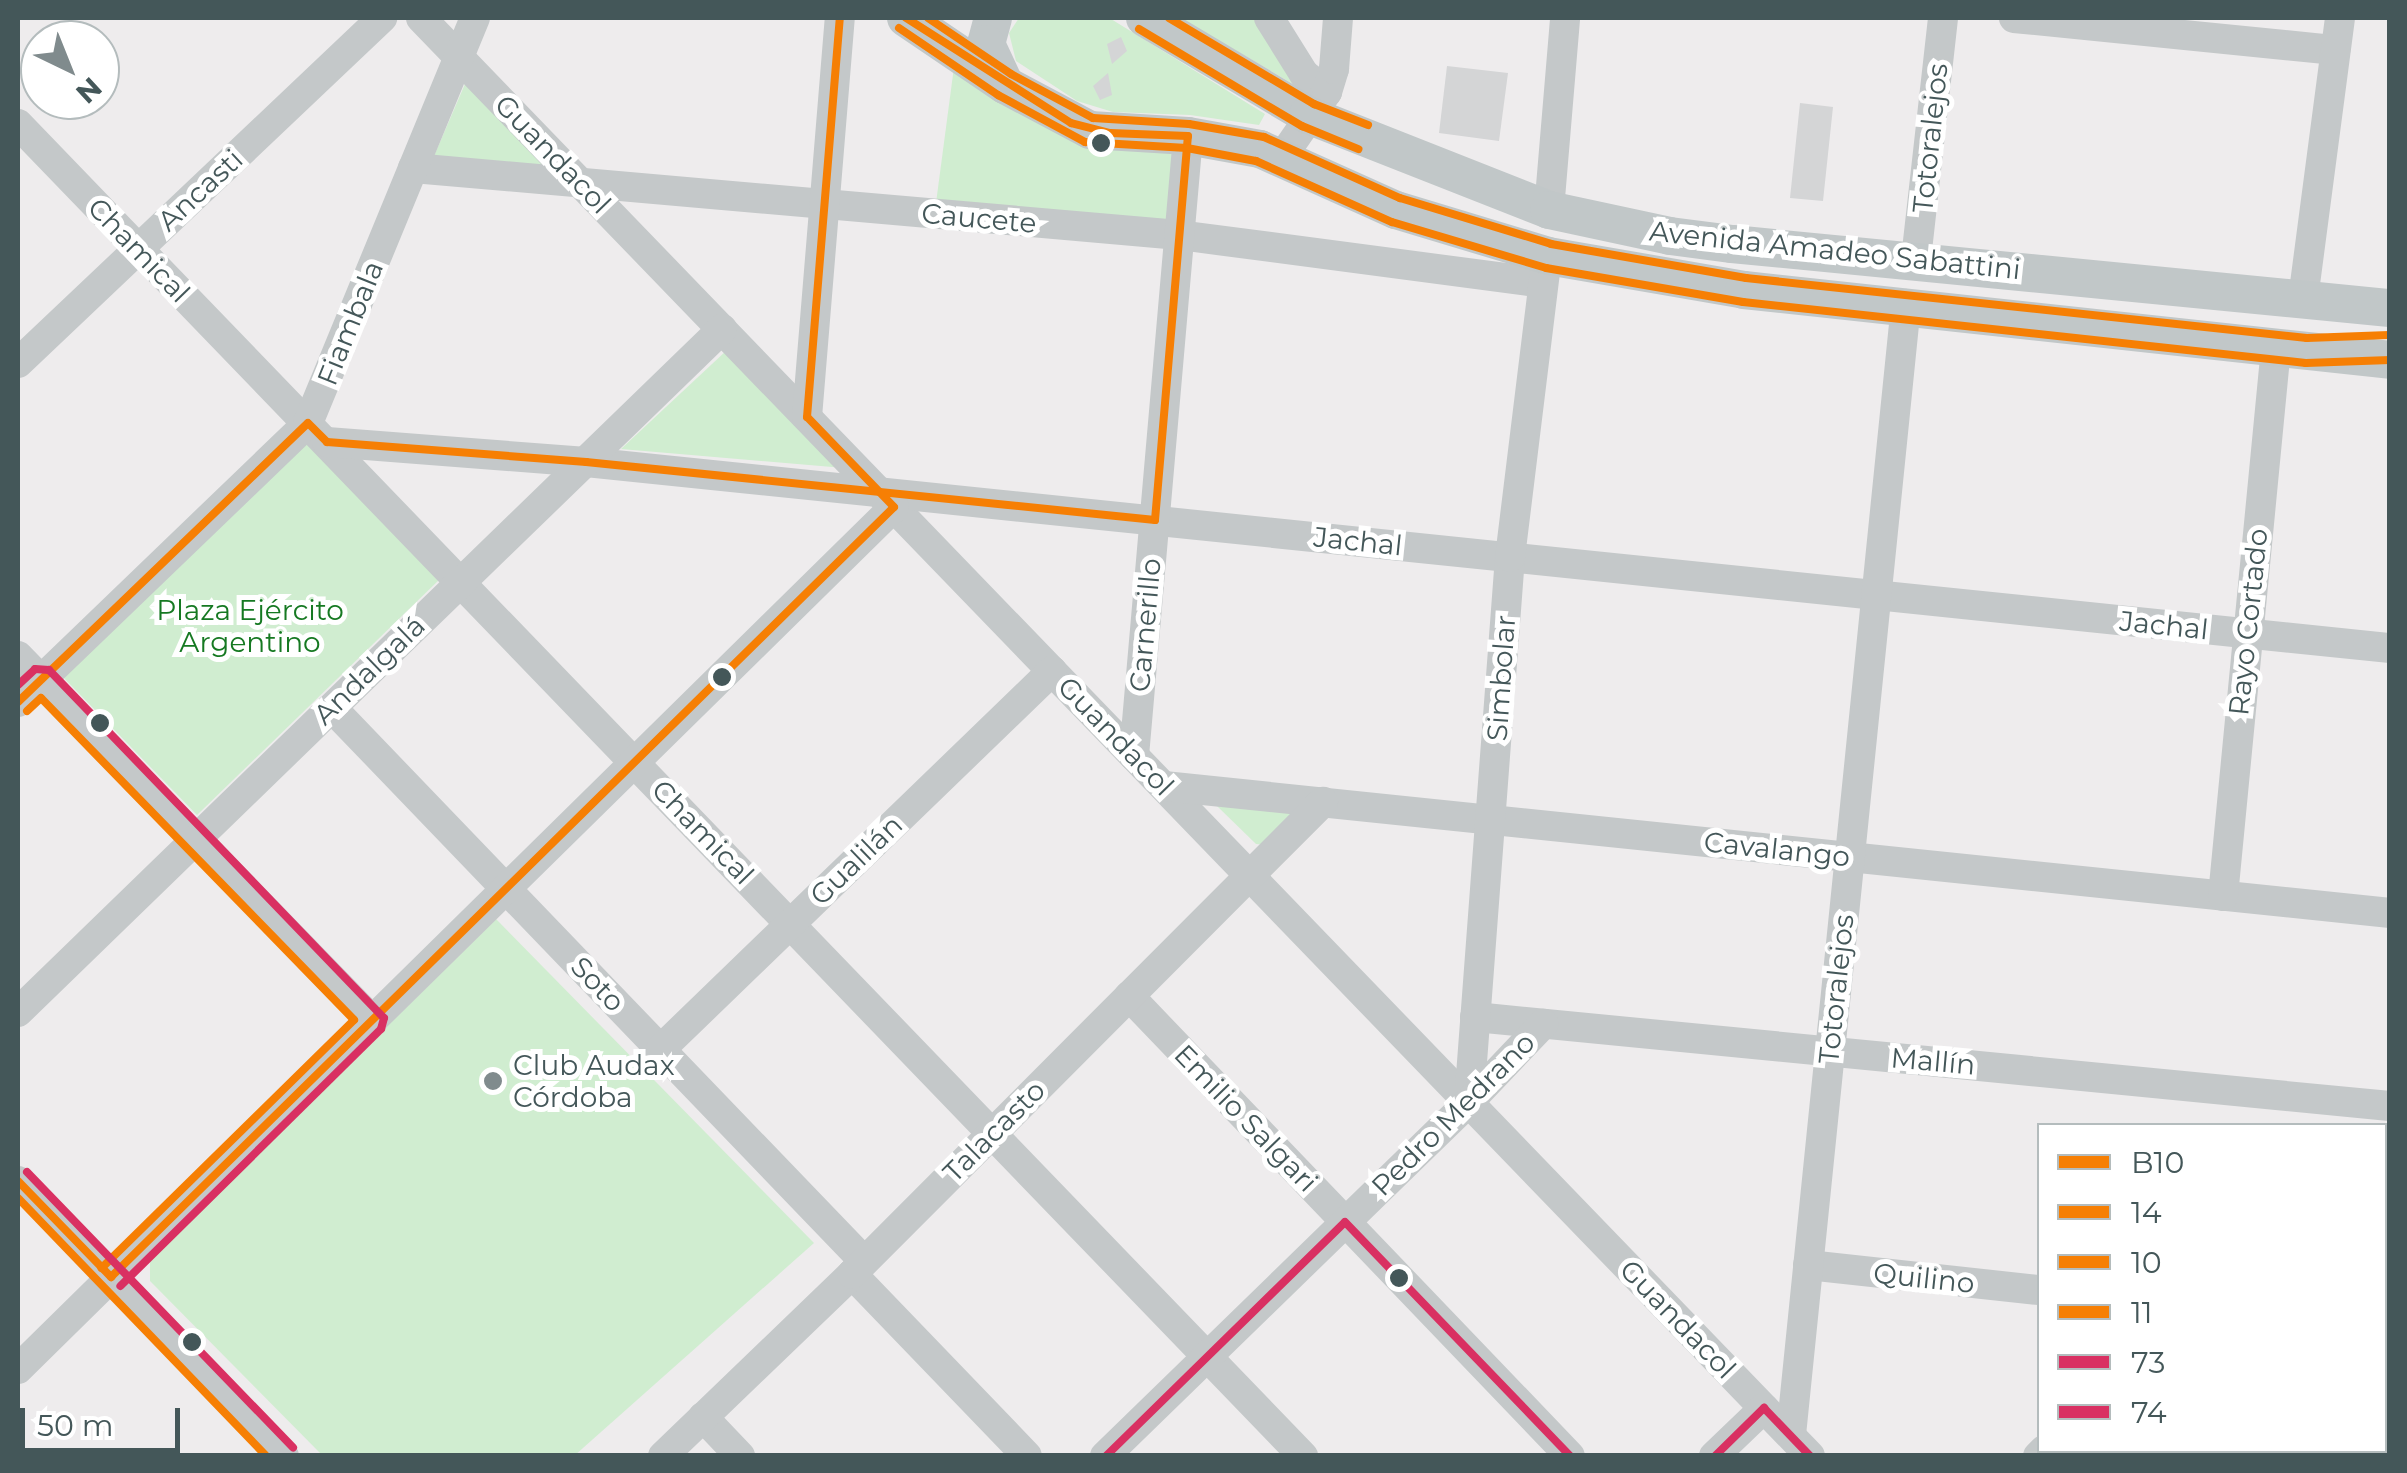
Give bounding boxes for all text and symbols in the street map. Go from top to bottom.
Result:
north arrow [20,20,120,120]
street label: Totoralejos [1905,62,1955,214]
text: N [69,70,109,111]
street label: Guandacol [488,88,618,220]
unlabelled marker [1091,133,1111,153]
street label: Ancasti [151,142,249,238]
street label: Chamical [81,191,197,309]
street label: Caucete [920,196,1038,240]
street label: Avenida Amadeo Sabattini [1648,214,2022,286]
street label: Fiambala [310,256,390,390]
street label: Jachal [1312,520,1404,562]
street label: Rayo Cortado [2221,527,2275,717]
street label: Carnerillo [1122,557,1168,693]
park label: Plaza Ejército Argentino [156,593,344,659]
street label: Jachal [2118,604,2210,646]
street label: Andalgalá [306,609,432,731]
street label: Simbolar [1480,614,1522,742]
unlabelled marker [712,667,732,687]
street label: Guandacol [1051,670,1181,802]
unlabelled marker [90,713,110,733]
street label: Chamical [645,773,761,891]
street label: Gualilán [803,808,909,912]
street label: Cavalango [1702,825,1852,873]
street label: Totoralejos [1811,913,1861,1065]
street label: Soto [564,950,632,1018]
street label: Pedro Medrano [1364,1025,1542,1203]
street label: Emilio Salgari [1167,1037,1325,1199]
street label: Mallín [1889,1041,1977,1081]
place label: Club Audax Córdoba [513,1048,675,1114]
marker: Club Audax Córdoba [482,1070,504,1092]
street label: Talacasto [936,1073,1052,1189]
legend [2037,1123,2387,1453]
text: B10 [2131,1144,2184,1181]
text: 14 [2131,1194,2162,1231]
text: 10 [2131,1244,2162,1281]
street label: Guandacol [1613,1253,1743,1385]
street label: Quilino [1872,1256,1976,1300]
unlabelled marker [1389,1268,1409,1288]
text: 11 [2131,1294,2153,1331]
unlabelled marker [182,1332,202,1352]
text: 73 [2131,1344,2165,1381]
scale bar [25,1388,185,1450]
text: 74 [2131,1394,2167,1431]
text: 50 m [37,1407,114,1444]

